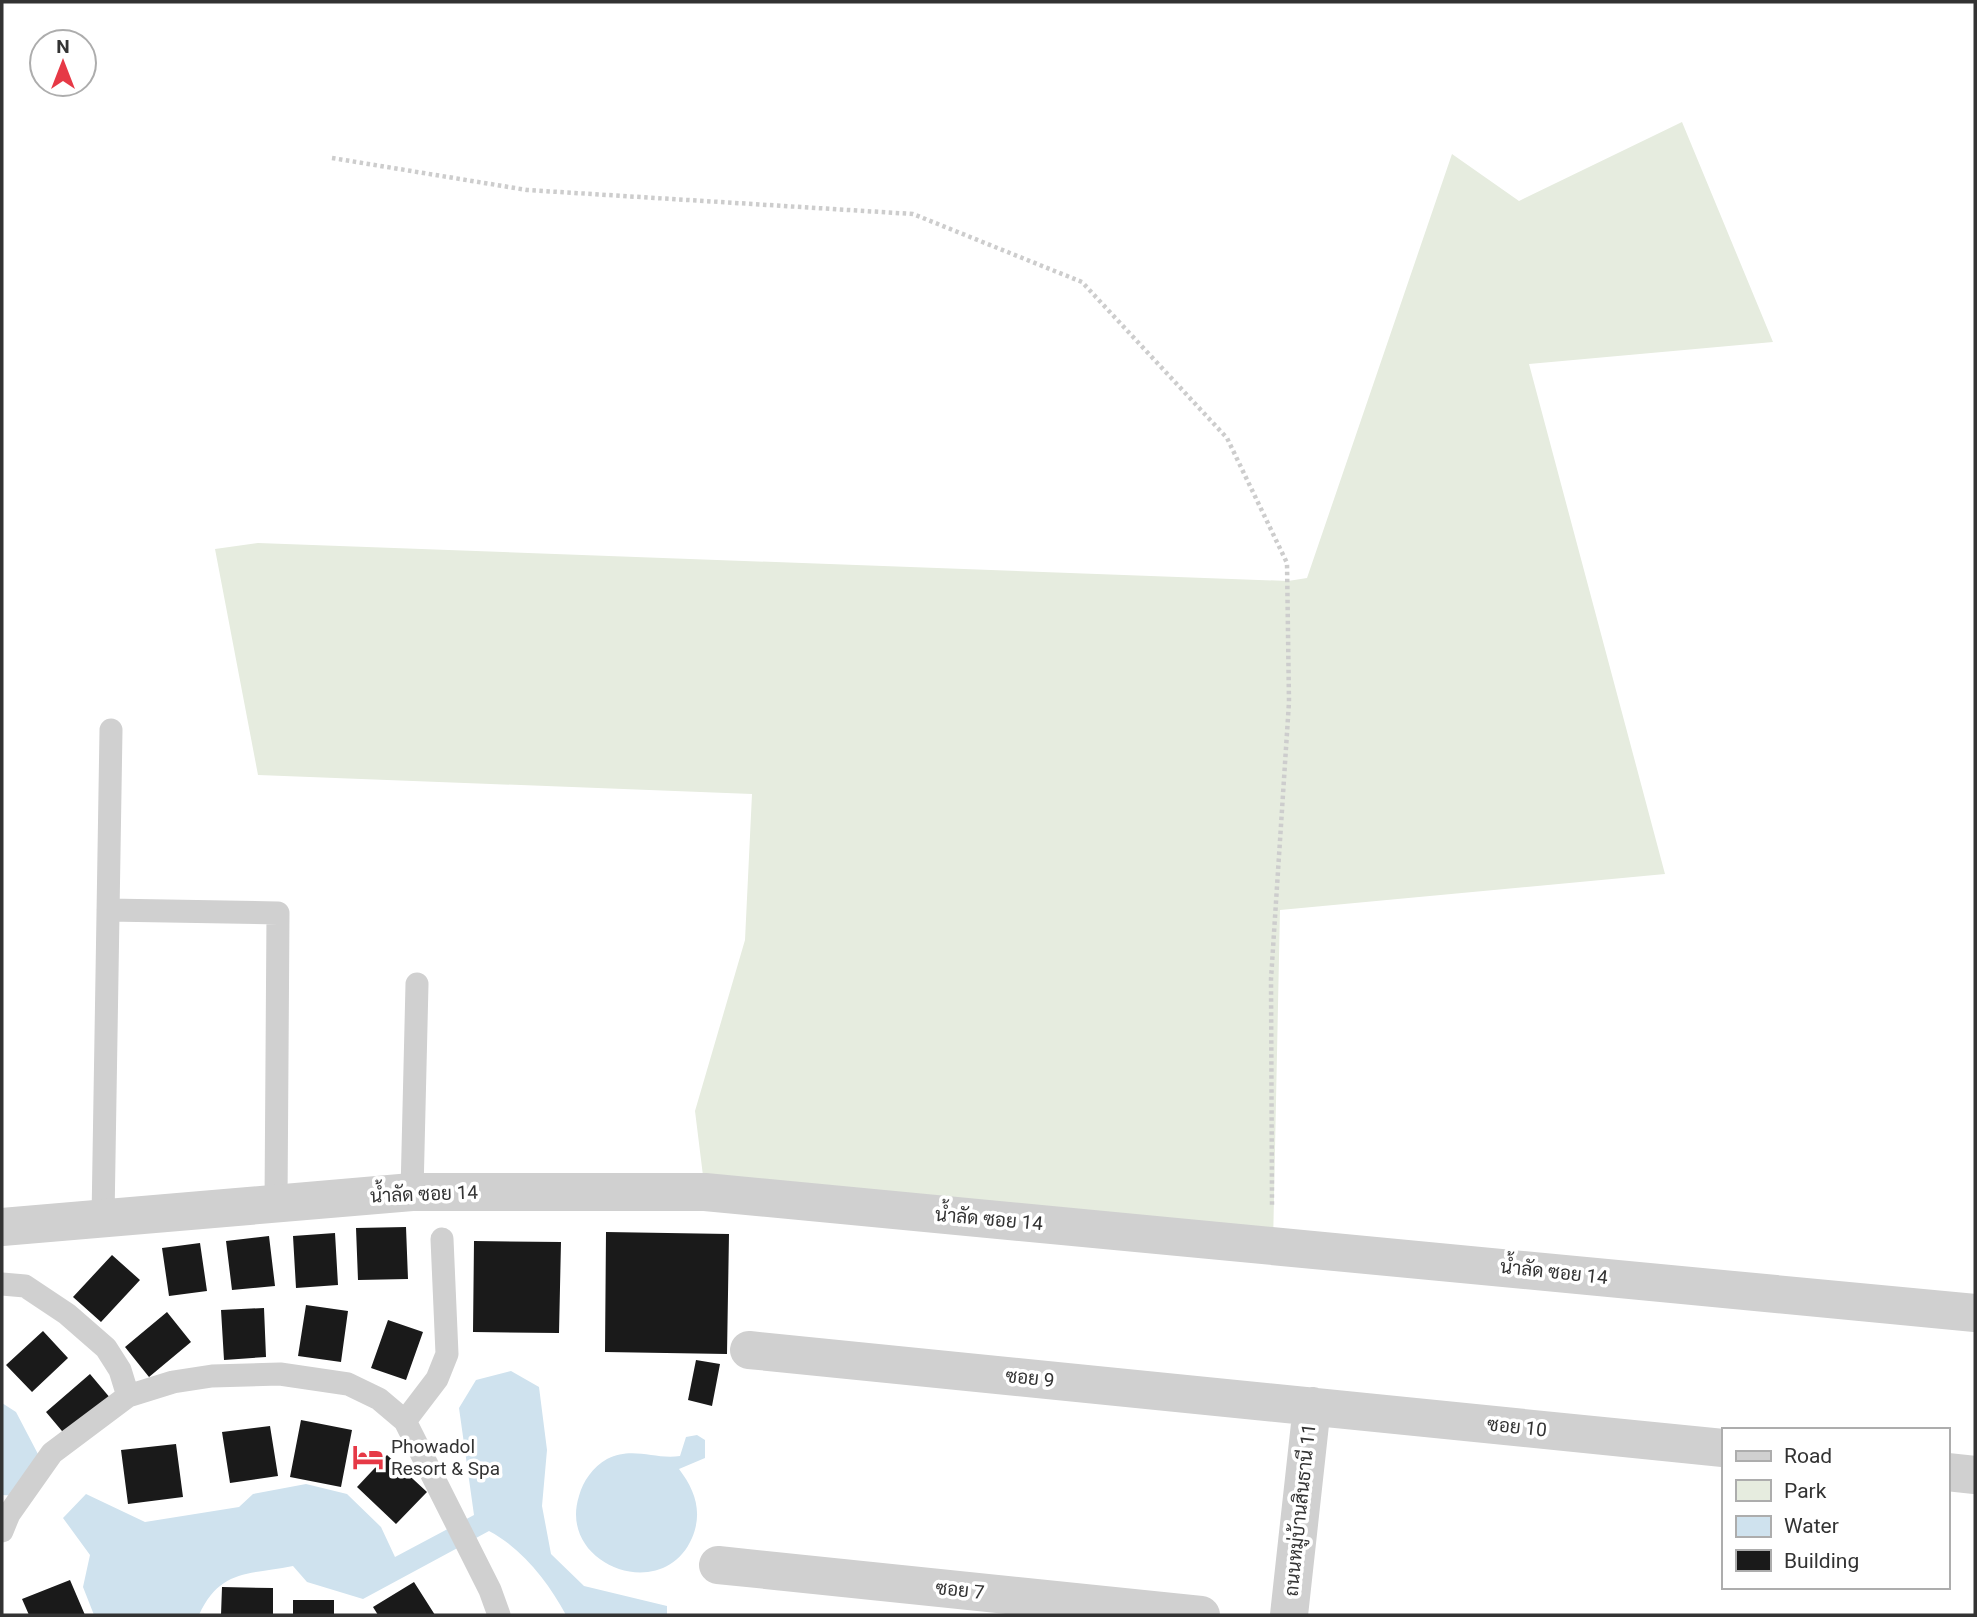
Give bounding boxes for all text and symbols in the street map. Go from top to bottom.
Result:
north arrow [28,28,98,98]
text: N [56,35,70,58]
street label: น้ำลัด ซอย 14 [369,1177,479,1207]
street label: น้ำลัด ซอย 14 [934,1199,1045,1235]
street label: น้ำลัด ซอย 14 [1499,1251,1610,1289]
street label: ซอย 9 [1004,1364,1056,1392]
street label: ซอย 10 [1486,1412,1548,1442]
street label: ถนนหมู่บ้านสินธานี 11 [1279,1422,1322,1598]
legend [1722,1428,1949,1589]
place label: Phowadol Resort & Spa [391,1435,500,1480]
hotel icon: Phowadol Resort & Spa [351,1440,385,1474]
text: Road [1784,1444,1832,1468]
text: Park [1784,1479,1827,1503]
text: Water [1784,1514,1839,1538]
text: Building [1784,1549,1859,1573]
street label: ซอย 7 [934,1576,986,1604]

